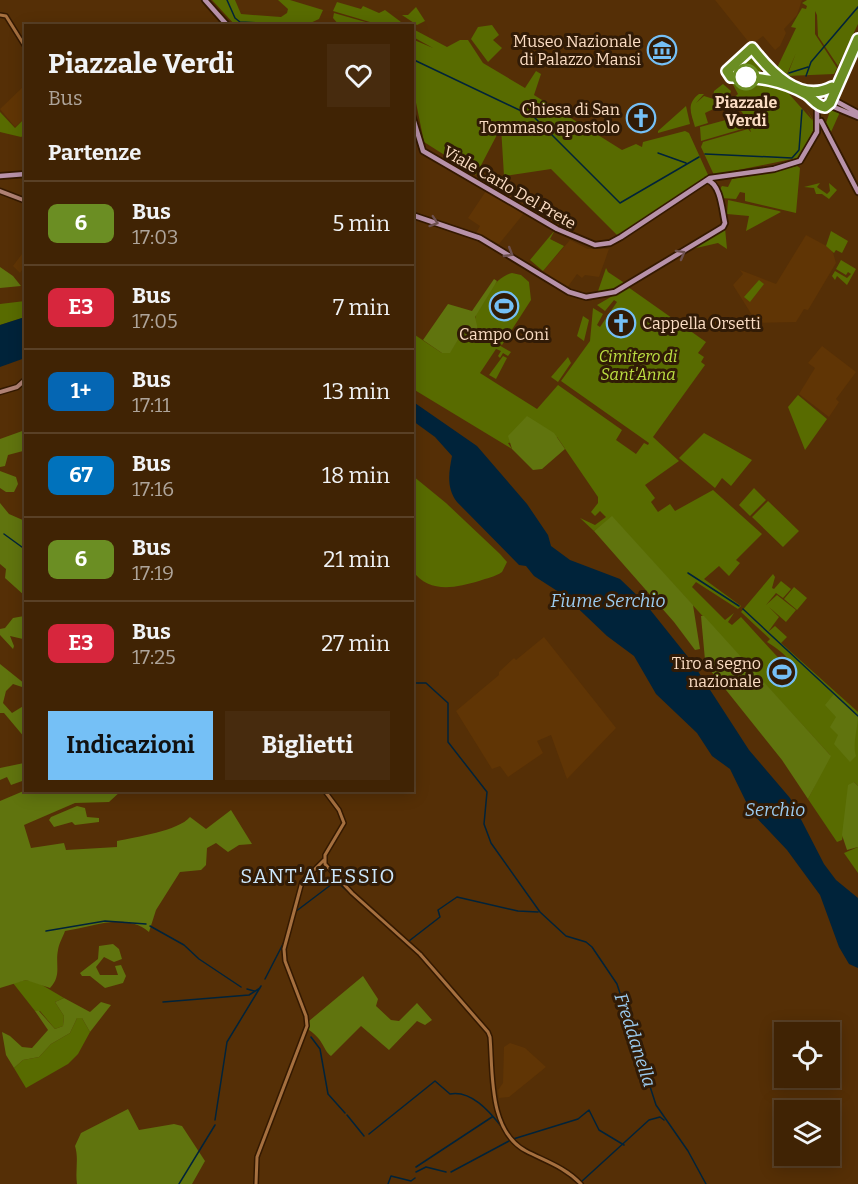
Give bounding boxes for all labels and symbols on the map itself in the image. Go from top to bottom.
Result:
place label: Museo Nazionale di Palazzo Mansi [513,32,641,69]
museum icon: Museo Nazionale di Palazzo Mansi [646,34,678,66]
marker: Piazzale Verdi [733,64,759,90]
place label: Piazzale Verdi [715,93,777,130]
place label: Chiesa di San Tommaso apostolo [479,100,620,137]
church icon: Chiesa di San Tommaso apostolo [625,102,657,134]
street label: Viale Carlo Del Prete [440,142,579,233]
one-way arrow [428,215,439,227]
one-way arrow [503,246,513,258]
one-way arrow [675,250,685,261]
sports icon: Campo Coni [488,290,520,322]
church icon: Cappella Orsetti [605,307,637,339]
place label: Cappella Orsetti [642,314,761,333]
place label: Campo Coni [459,325,549,344]
park label: Cimitero di Sant'Anna [599,347,678,384]
water label: Fiume Serchio [551,590,665,612]
place label: Tiro a segno nazionale [672,654,761,691]
sports icon: Tiro a segno nazionale [766,656,798,688]
water label: Serchio [745,799,805,821]
district label: SANT'ALESSIO [240,864,396,888]
water label: Freddanella [609,990,661,1090]

